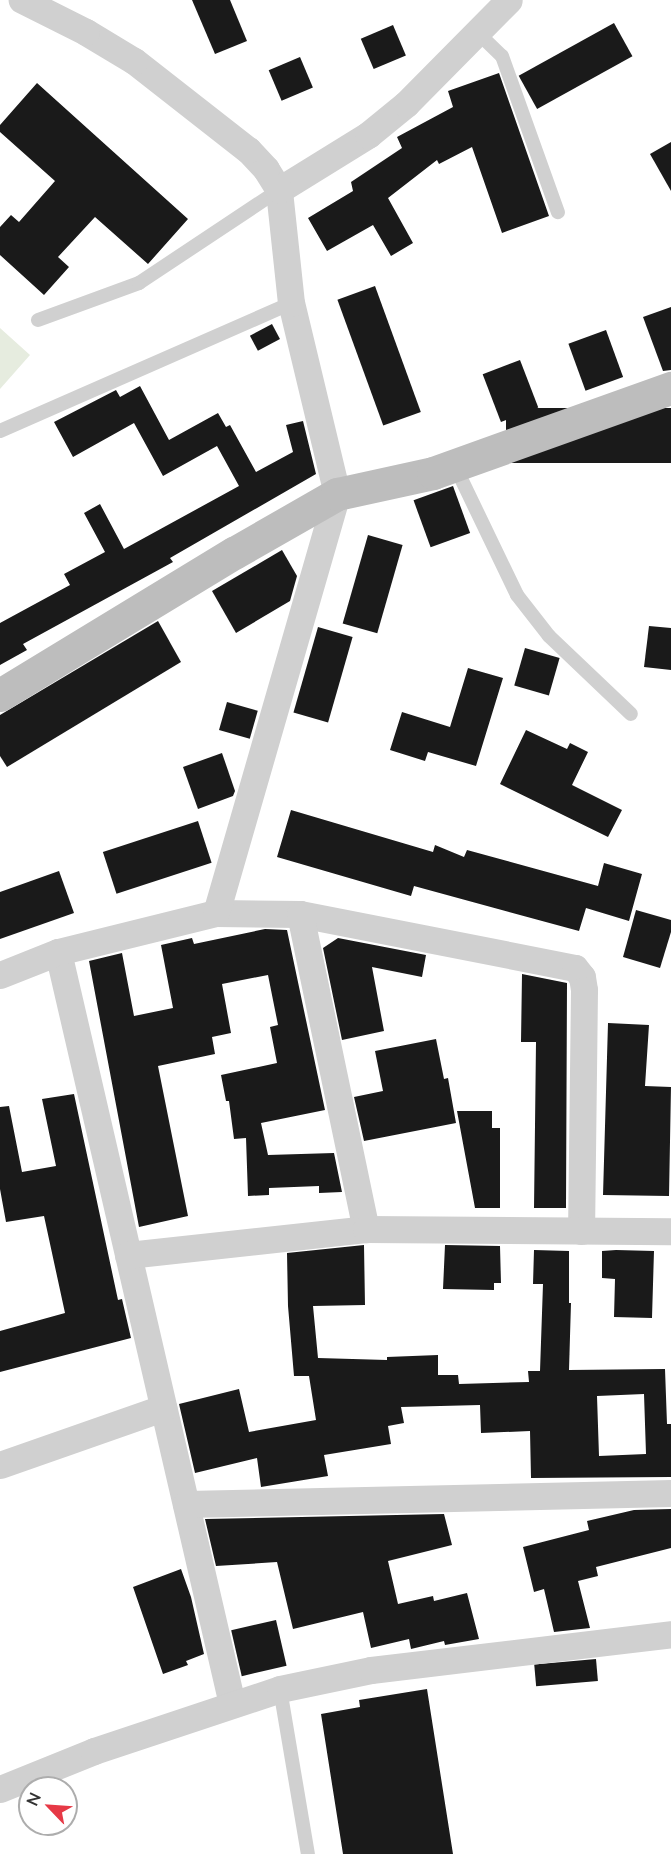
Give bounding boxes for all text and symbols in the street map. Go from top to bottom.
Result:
north arrow [18,1776,78,1836]
text: N [22,1789,44,1809]

